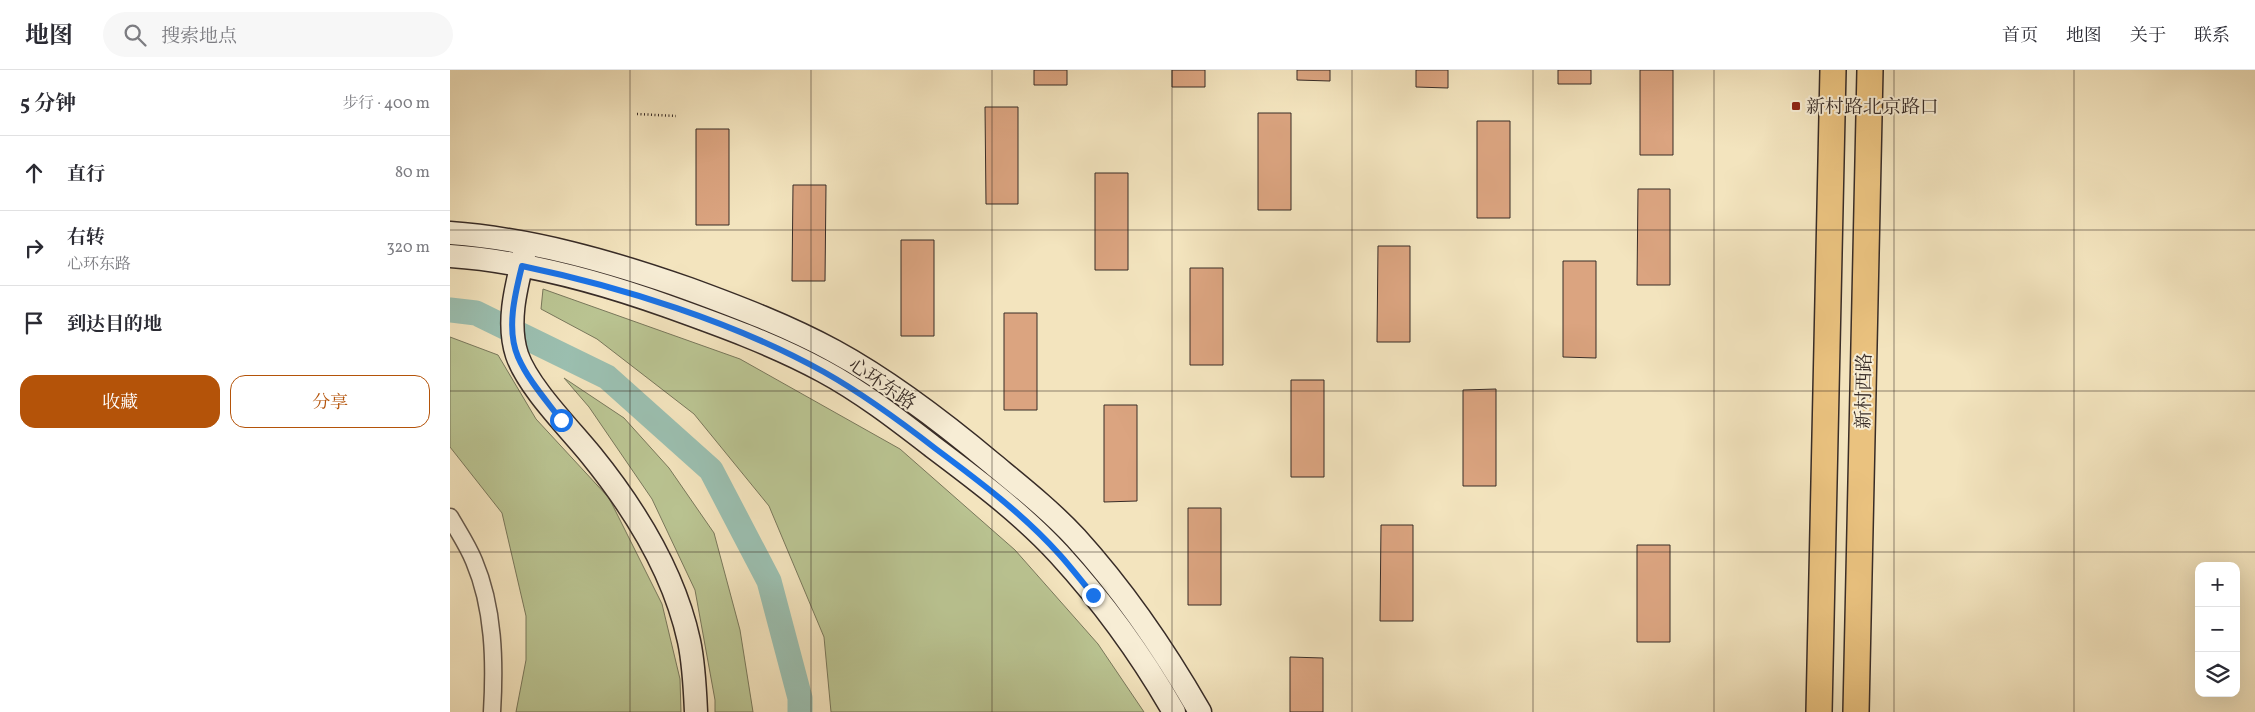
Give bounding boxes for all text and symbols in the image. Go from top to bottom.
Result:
search box [103,12,453,57]
text: 地图 [25,20,73,54]
icon: search [121,21,149,49]
text: 搜索地点 [161,24,237,50]
text: 首页 [2002,24,2038,49]
text: 地图 [2066,24,2102,49]
text: 关于 [2130,24,2166,49]
text: 联系 [2194,24,2230,49]
text: 5 分钟 [20,90,76,119]
text: 步行 · 400 m [342,93,430,115]
place label: 新村路北京路口 [1806,95,1939,121]
marker: 新村路北京路口 [1790,100,1802,112]
icon: ahead [20,159,48,187]
text: 直行 [67,162,105,188]
text: 80 m [395,162,430,184]
text: 右转 [67,225,105,251]
icon: right [20,234,48,262]
text: 320 m [386,237,430,259]
text: 心环东路 [67,254,131,276]
icon: arrive [20,309,48,337]
text: 到达目的地 [67,312,162,338]
street label: 心环东路 [843,353,921,417]
street label: 新村西路 [1851,353,1879,429]
button: 收藏 [20,375,220,428]
button: 分享 [230,375,430,428]
route start [550,409,573,432]
map controls [2195,562,2240,697]
button: + [2195,562,2240,607]
route end [1082,584,1105,607]
button: − [2195,607,2240,652]
button: layers [2195,652,2240,697]

